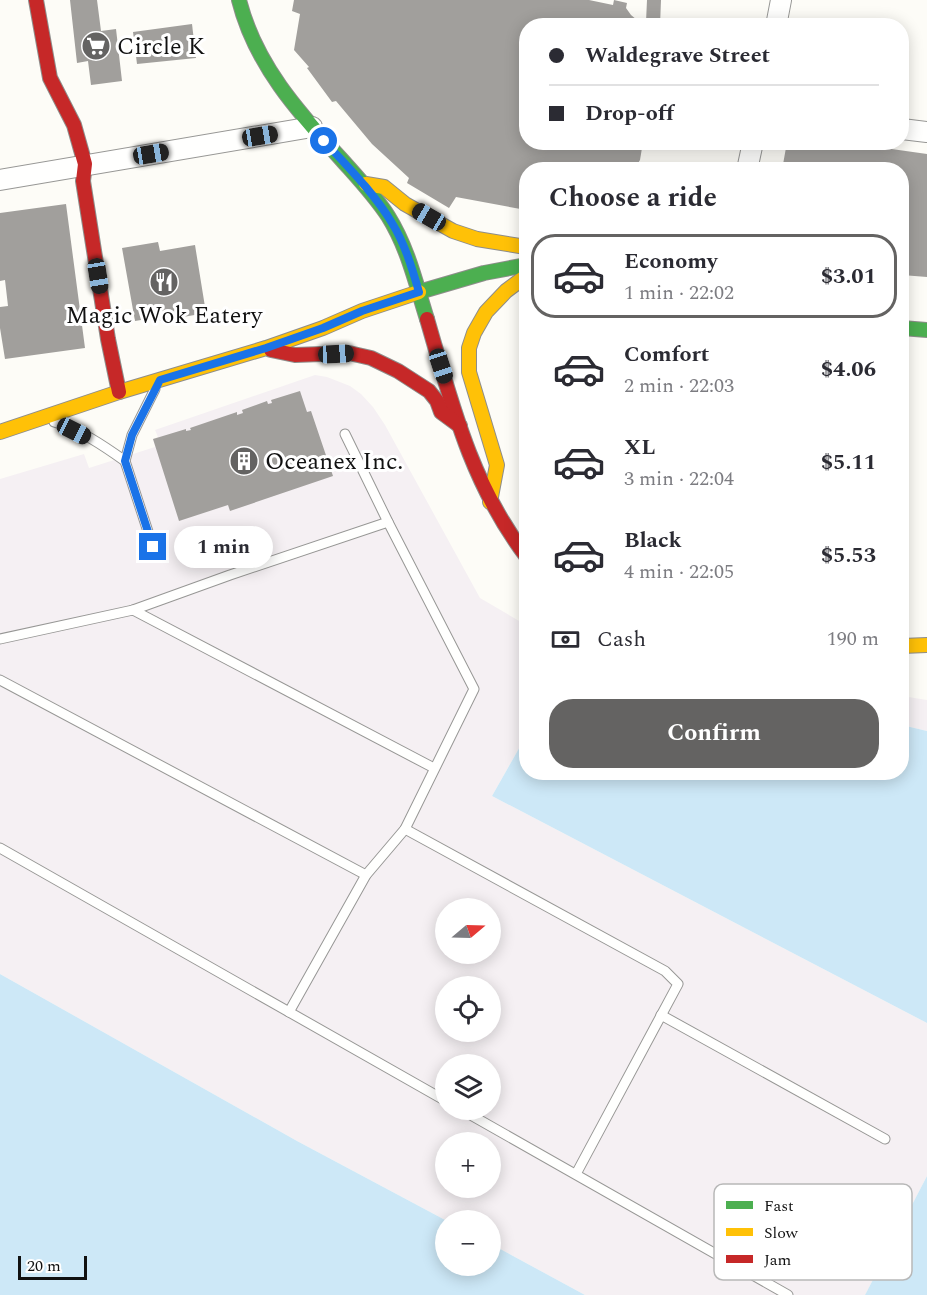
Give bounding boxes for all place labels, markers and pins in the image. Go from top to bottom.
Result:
place label: Circle K [117,29,205,65]
supermarket icon: Circle K [80,30,112,62]
restaurant icon: Magic Wok Eatery [148,266,180,298]
place label: Magic Wok Eatery [66,298,264,334]
place label: Oceanex Inc. [265,444,403,480]
building icon: Oceanex Inc. [228,445,260,477]

